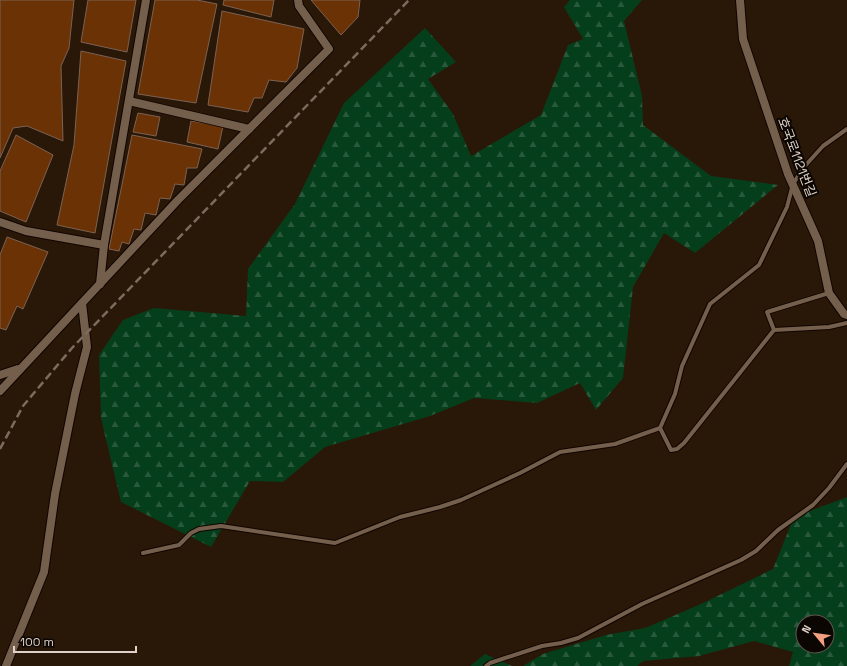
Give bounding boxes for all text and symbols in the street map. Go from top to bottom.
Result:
street label: 호국로1121번길 [774,115,820,199]
north arrow [795,614,835,654]
text: N [798,623,814,636]
scale bar [14,628,136,654]
text: 100 m [20,634,54,650]

